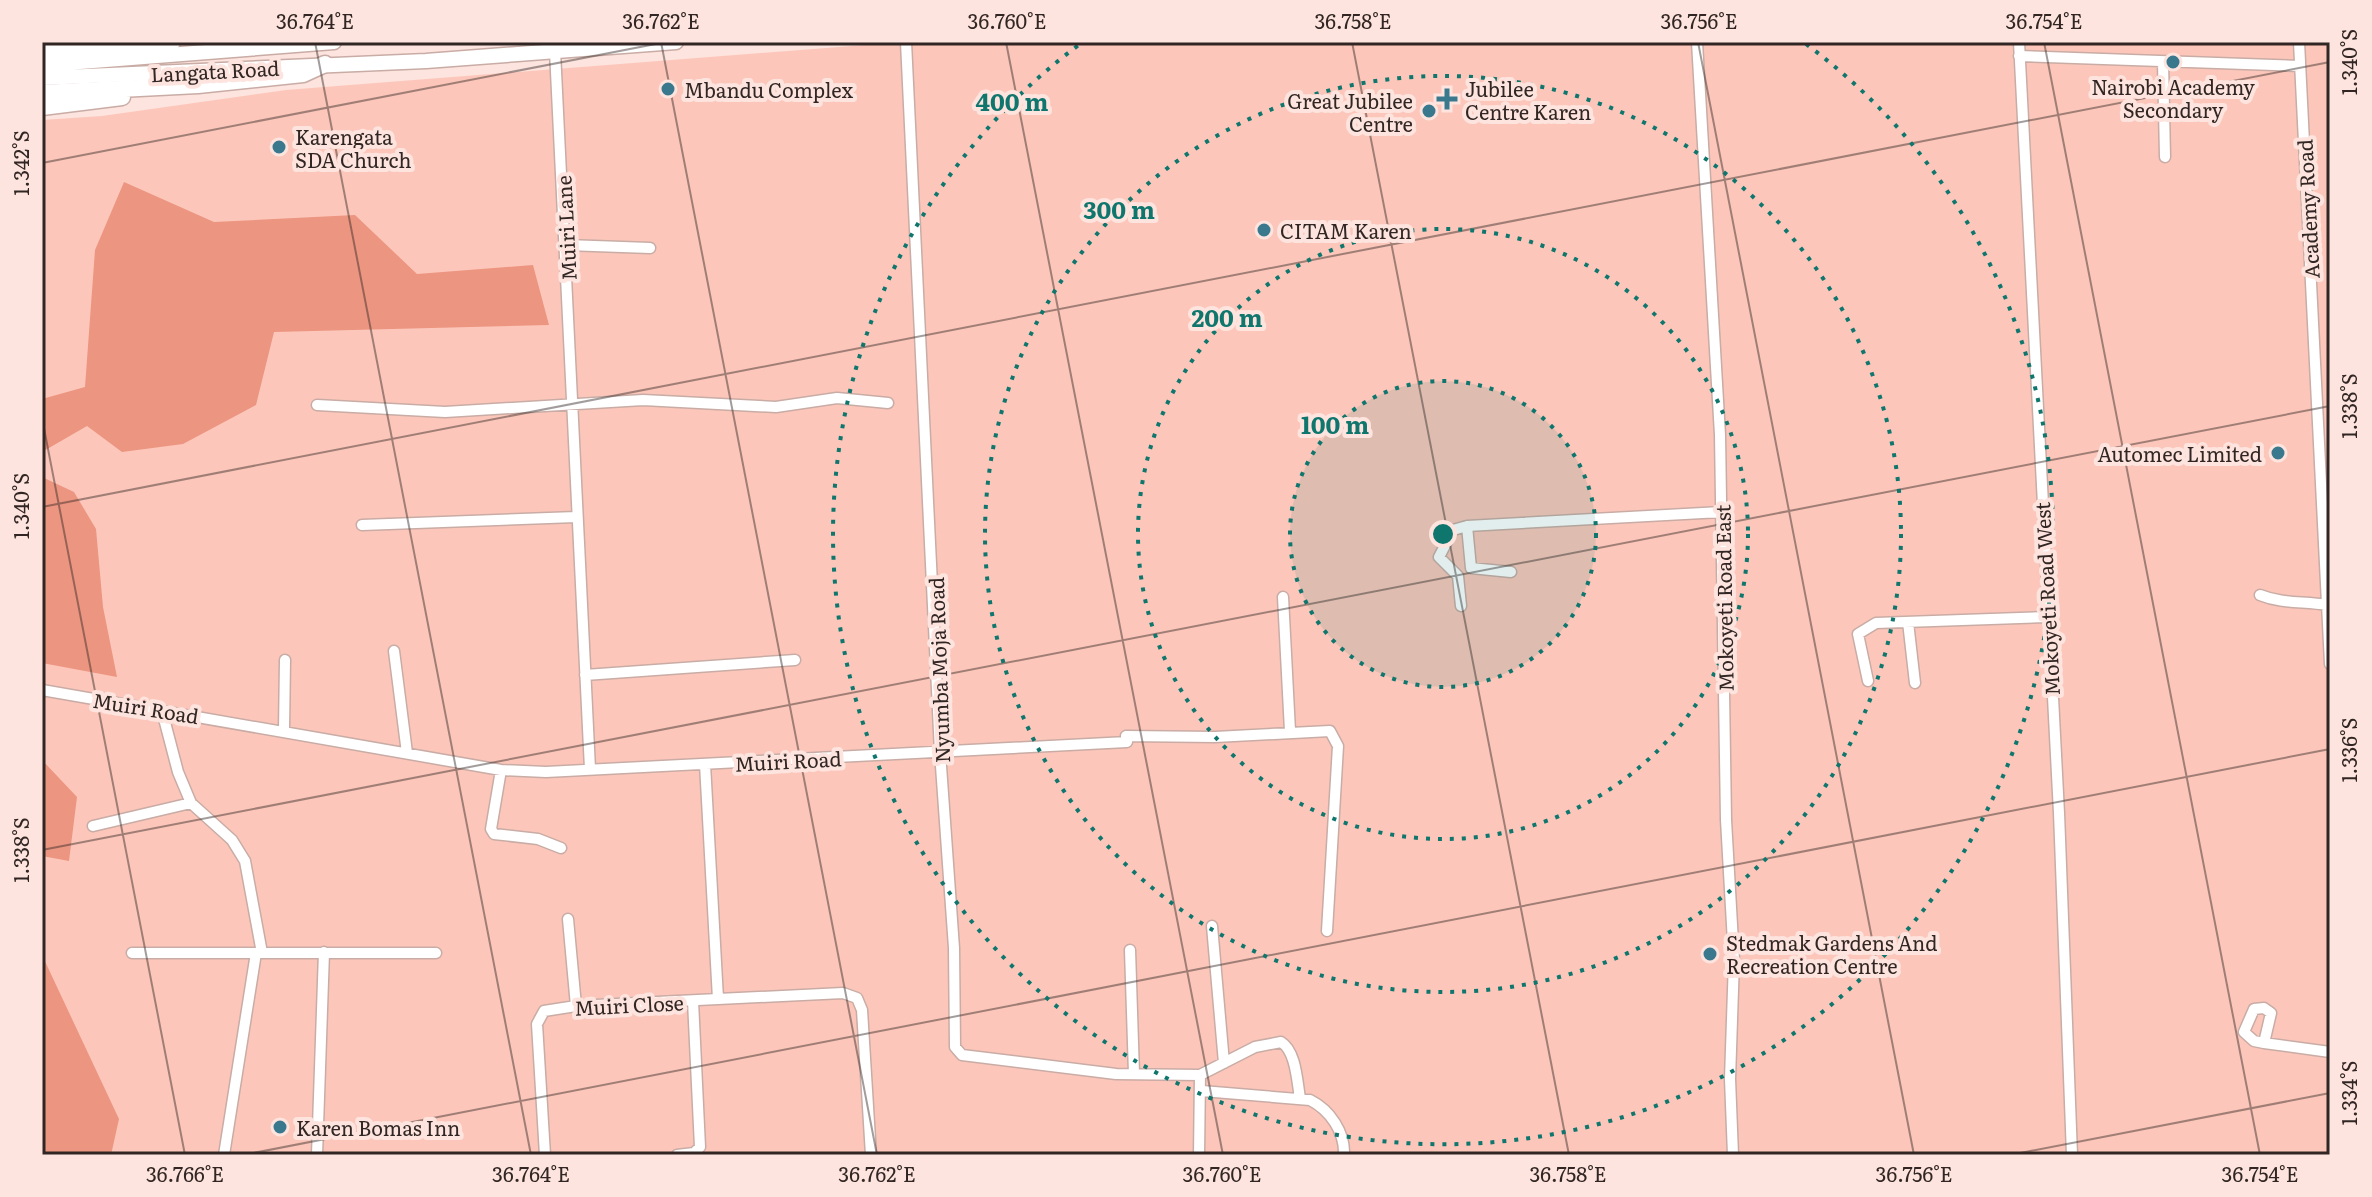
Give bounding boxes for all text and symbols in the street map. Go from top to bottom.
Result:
text: 36.764°E [276,5,354,35]
text: 36.762°E [622,5,700,35]
text: 36.760°E [968,5,1046,35]
text: 36.758°E [1314,5,1392,35]
text: 36.756°E [1661,5,1737,35]
text: 36.754°E [2006,5,2082,35]
text: 1.340°S [2333,29,2363,95]
street label: Langata Road [150,52,280,88]
marker: Nairobi Academy Secondary [2164,53,2182,71]
place label: Nairobi Academy Secondary [2091,71,2255,124]
place label: Jubilee Centre Karen [1465,73,1591,126]
place label: Mbandu Complex [684,74,854,104]
marker: Mbandu Complex [659,80,677,98]
text: 400 m [976,83,1048,118]
place label: Great Jubilee Centre [1287,85,1413,138]
marker: Jubilee Centre Karen [1436,88,1458,110]
marker: Great Jubilee Centre [1420,102,1438,120]
place label: Karengata SDA Church [295,121,412,174]
text: 1.342°S [5,130,35,196]
marker: Karengata SDA Church [270,138,288,156]
street label: Academy Road [2288,138,2326,280]
street label: Muiri Lane [547,175,583,281]
text: 300 m [1083,191,1155,226]
place label: CITAM Karen [1280,215,1412,245]
marker: CITAM Karen [1255,221,1273,239]
text: 200 m [1191,299,1263,334]
text: 1.338°S [2333,373,2363,439]
text: 100 m [1301,406,1369,441]
place label: Automec Limited [2097,438,2262,468]
marker: Automec Limited [2269,444,2287,462]
text: 1.340°S [5,473,35,539]
street label: Mokoyeti Road West [2026,501,2066,697]
street label: Mokoyeti Road East [1706,504,1740,692]
centre of rings [1429,520,1457,548]
street label: Nyumba Moja Road [920,576,956,764]
street label: Muiri Road [91,684,201,730]
text: 1.336°S [2333,717,2363,783]
street label: Muiri Road [734,742,842,778]
text: 1.338°S [5,817,35,883]
place label: Stedmak Gardens And Recreation Centre [1726,927,1937,980]
marker: Stedmak Gardens And Recreation Centre [1701,945,1719,963]
street label: Muiri Close [573,986,685,1022]
text: 1.334°S [2333,1061,2363,1125]
place label: Karen Bomas Inn [296,1112,460,1142]
marker: Karen Bomas Inn [271,1118,289,1136]
text: 36.766°E [146,1158,224,1188]
text: 36.764°E [492,1158,570,1188]
text: 36.762°E [838,1158,916,1188]
text: 36.760°E [1183,1158,1261,1188]
text: 36.758°E [1529,1158,1607,1188]
text: 36.756°E [1876,1158,1952,1188]
text: 36.754°E [2222,1158,2298,1188]

